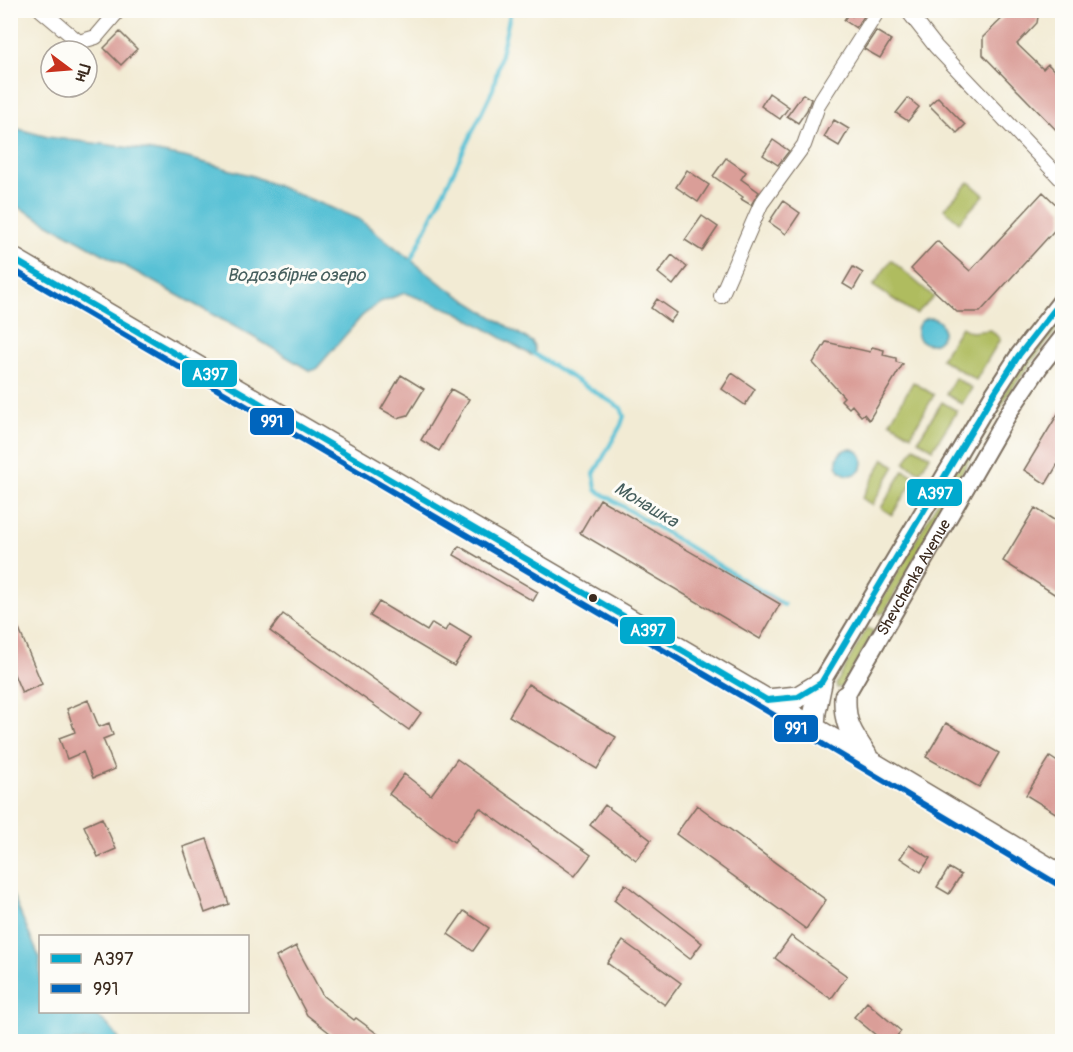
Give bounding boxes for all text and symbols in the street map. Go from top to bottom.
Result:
north arrow [39,39,99,99]
text: Пн [70,62,94,84]
water label: Водозбірне озеро [227,264,366,287]
line badge: А397 [181,359,238,388]
text: А397 [192,365,229,385]
line badge: 991 [249,407,295,436]
text: 991 [261,412,283,432]
water label: Монашка [610,477,683,534]
line badge: А397 [906,478,963,507]
text: А397 [917,484,954,504]
street label: Shevchenka Avenue [873,516,955,639]
unlabelled marker [587,592,599,604]
line badge: А397 [619,616,676,645]
text: А397 [630,621,667,641]
line badge: 991 [773,714,819,743]
text: 991 [785,719,807,739]
legend [39,935,249,1013]
text: А397 [93,948,134,971]
text: 991 [93,978,119,1001]

